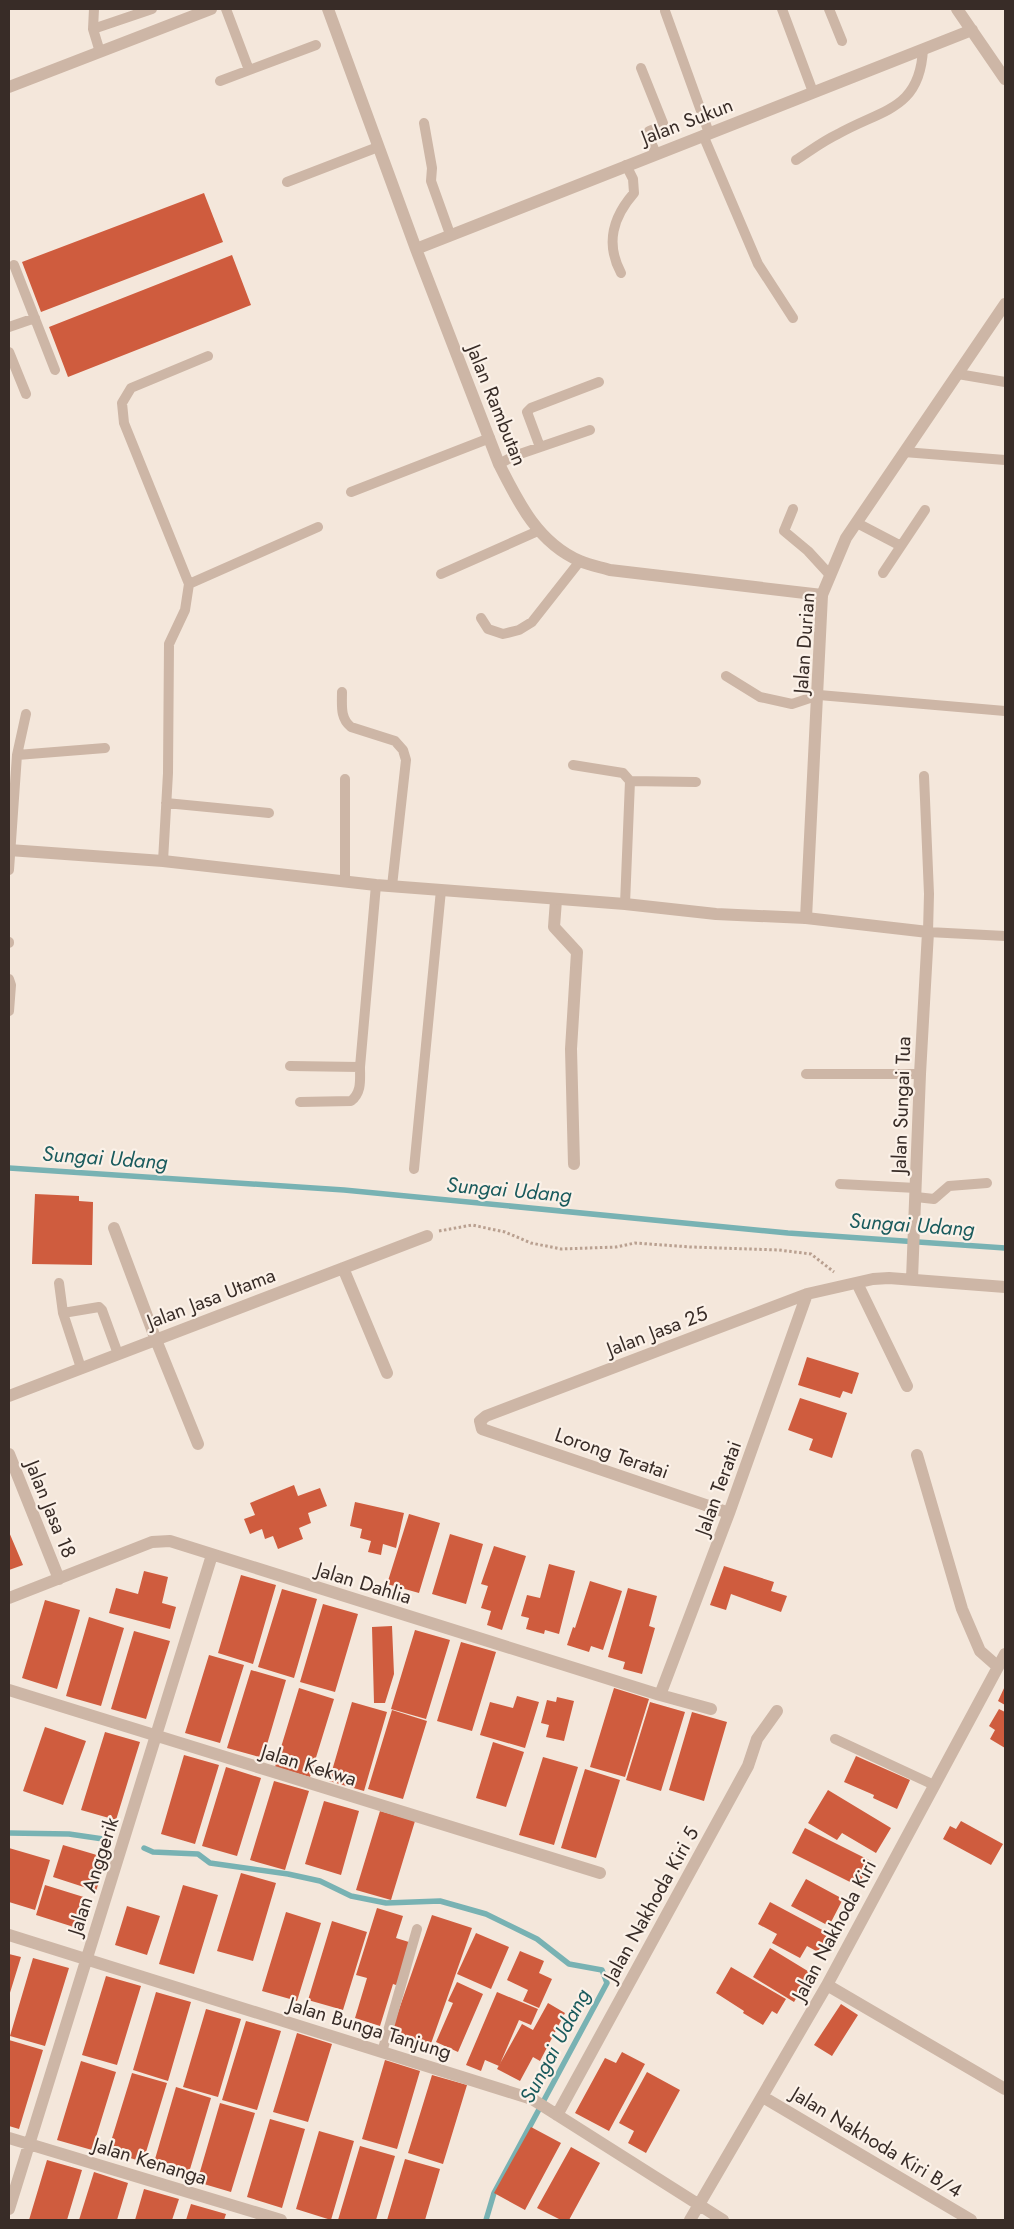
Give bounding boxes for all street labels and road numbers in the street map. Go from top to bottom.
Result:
street label: Jalan Sukun [634,91,737,153]
street label: Jalan Rambutan [458,337,534,470]
street label: Jalan Durian [786,591,823,698]
street label: Jalan Sungai Tua [885,1036,918,1177]
street label: Jalan Jasa Utama [140,1261,280,1337]
street label: Jalan Jasa 25 [600,1299,712,1365]
street label: Lorong Teratai [551,1420,673,1487]
street label: Jalan Teratai [687,1437,749,1542]
street label: Jalan Jasa 18 [17,1453,83,1562]
street label: Jalan Dahlia [310,1554,415,1612]
street label: Jalan Kekwa [255,1736,360,1794]
street label: Jalan Anggerik [60,1813,126,1942]
street label: Jalan Nakhoda Kiri 5 [595,1821,706,1990]
street label: Jalan Nakhoda Kiri [784,1855,884,2009]
street label: Jalan Bunga Tanjung [282,1989,455,2067]
street label: Jalan Nakhoda Kiri B/4 [783,2078,968,2205]
street label: Jalan Kenanga [86,2130,210,2193]

